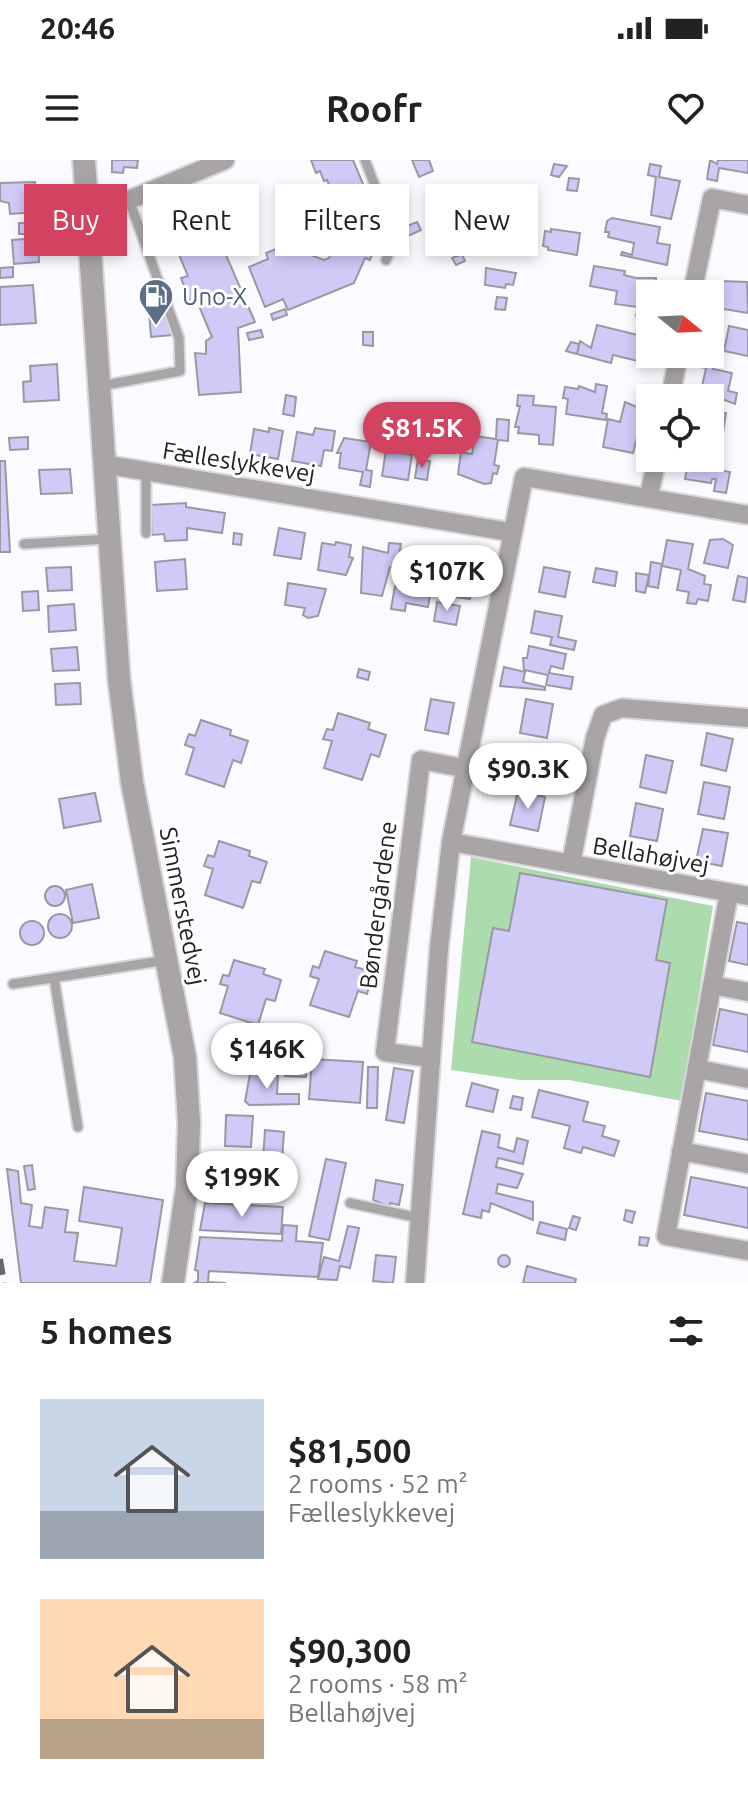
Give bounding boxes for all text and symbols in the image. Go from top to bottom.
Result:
text: 20:46 [40,11,115,45]
icon: menu [40,86,84,130]
icon: heart [664,86,708,130]
text: Roofr [326,88,422,129]
chip: Buy [24,184,127,256]
chip: Rent [143,184,259,256]
chip: Filters [275,184,409,256]
chip: New [425,184,538,256]
fuel station icon: Uno-X [137,277,175,327]
north arrow [636,280,724,368]
map controls [636,280,724,472]
place label: Uno-X [182,283,248,310]
button: locate [636,384,724,472]
pin: $81.5K [357,402,487,470]
text: $81.5K [381,413,463,442]
street label: Fælleslykkevej [161,437,317,487]
pin: $107K [391,545,503,613]
text: $107K [409,556,485,585]
pin: $90.3K [463,743,593,811]
text: $90.3K [487,754,569,783]
street label: Bøndergårdene [354,820,402,990]
street label: Simmerstedvej [154,825,212,987]
street label: Bellahøjvej [591,831,711,879]
pin: $146K [211,1023,323,1091]
text: $146K [229,1034,305,1063]
pin: $199K [186,1151,298,1219]
text: $199K [204,1162,280,1191]
icon: filters [664,1309,708,1353]
text: 5 homes [40,1312,173,1350]
icon: home [104,1431,200,1527]
text: $81,500 [288,1431,411,1469]
text: 2 rooms · 52 m² [288,1469,468,1498]
text: Fælleslykkevej [288,1498,455,1527]
icon: home [104,1631,200,1727]
text: $90,300 [288,1631,411,1669]
text: 2 rooms · 58 m² [288,1669,468,1698]
text: Bellahøjvej [288,1698,416,1727]

